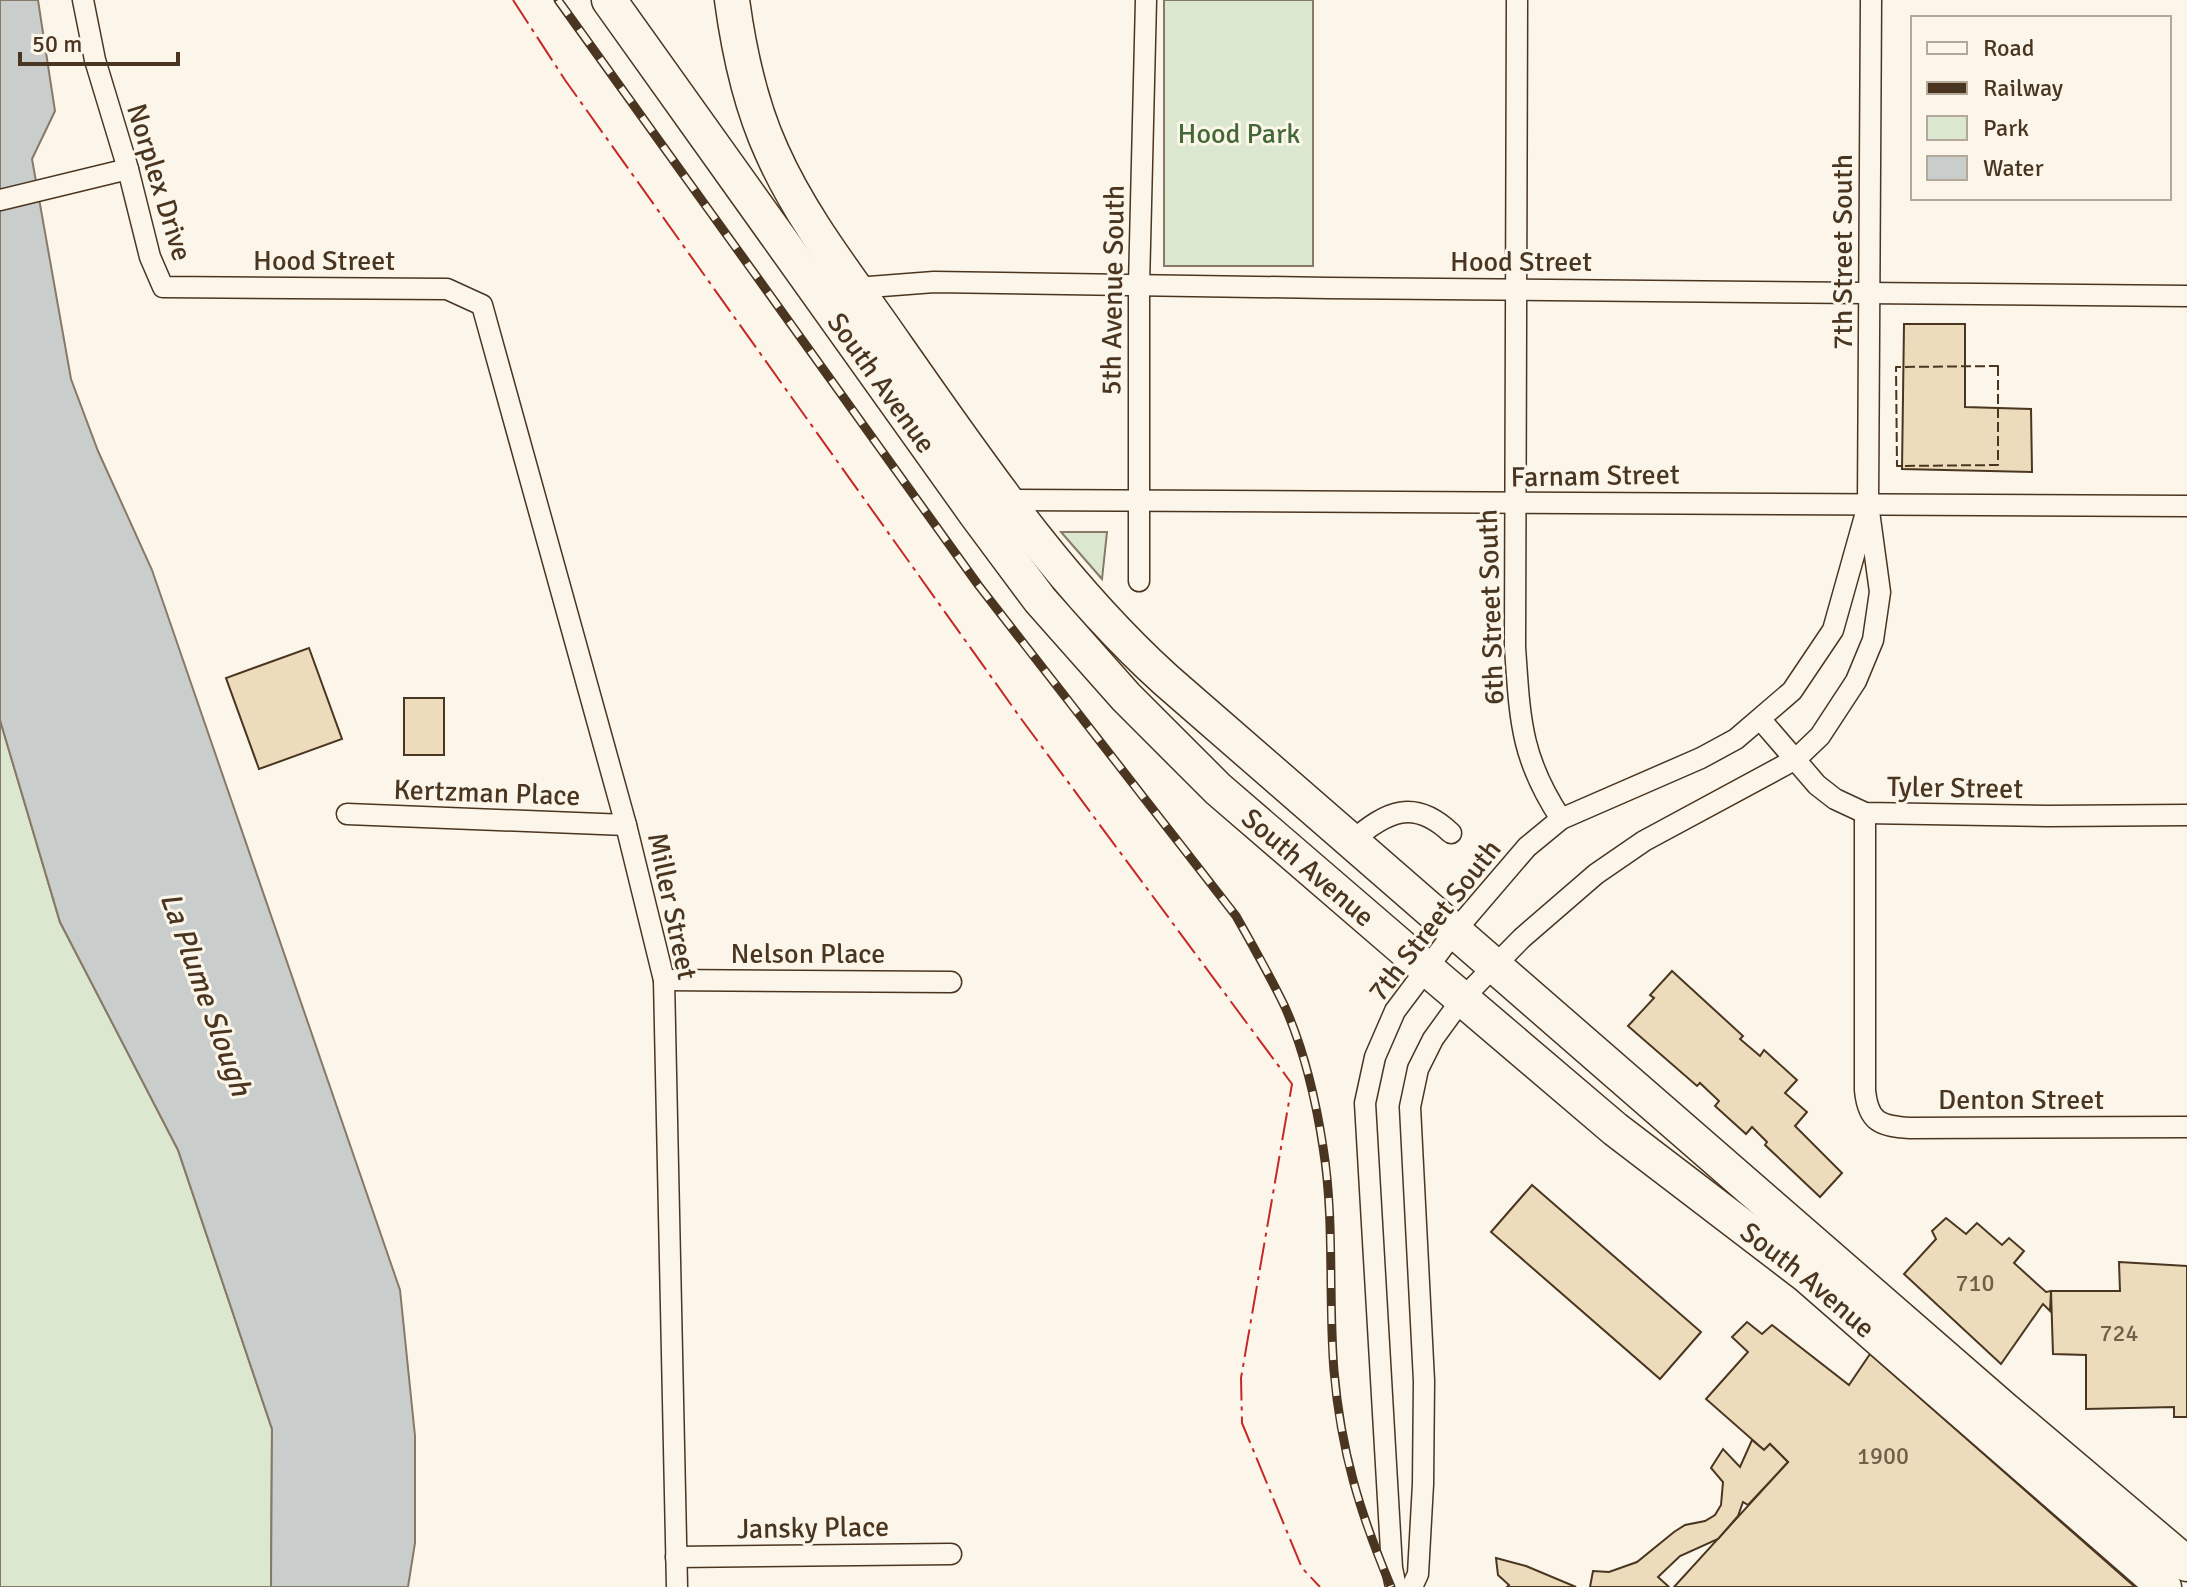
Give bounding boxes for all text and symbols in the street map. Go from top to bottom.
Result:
scale bar [20,16,178,66]
legend [1911,16,2171,200]
text: 50 m [32,29,82,59]
text: Road [1983,33,2034,63]
text: Railway [1983,73,2063,103]
street label: Norplex Drive [119,100,199,265]
text: Park [1983,113,2029,143]
park label: Hood Park [1178,117,1300,151]
text: Water [1983,153,2044,183]
street label: 7th Street South [1826,154,1860,350]
street label: 5th Avenue South [1094,184,1132,396]
street label: Hood Street [253,244,395,278]
street label: Hood Street [1450,245,1592,279]
street label: South Avenue [820,306,943,460]
street label: Farnam Street [1510,458,1680,494]
street label: 6th Street South [1471,508,1511,705]
street label: Tyler Street [1887,770,2024,806]
street label: Kertzman Place [393,773,581,813]
street label: South Avenue [1235,801,1381,934]
street label: Miller Street [640,830,704,983]
street label: 7th Street South [1361,833,1508,1008]
water label: La Plume Slough [152,887,260,1102]
street label: Nelson Place [731,937,885,971]
street label: Denton Street [1938,1083,2104,1117]
street label: South Avenue [1733,1215,1882,1345]
house number: 710 [1956,1268,1994,1298]
house number: 724 [2100,1318,2138,1348]
house number: 1900 [1857,1441,1909,1471]
street label: Jansky Place [737,1510,889,1546]

